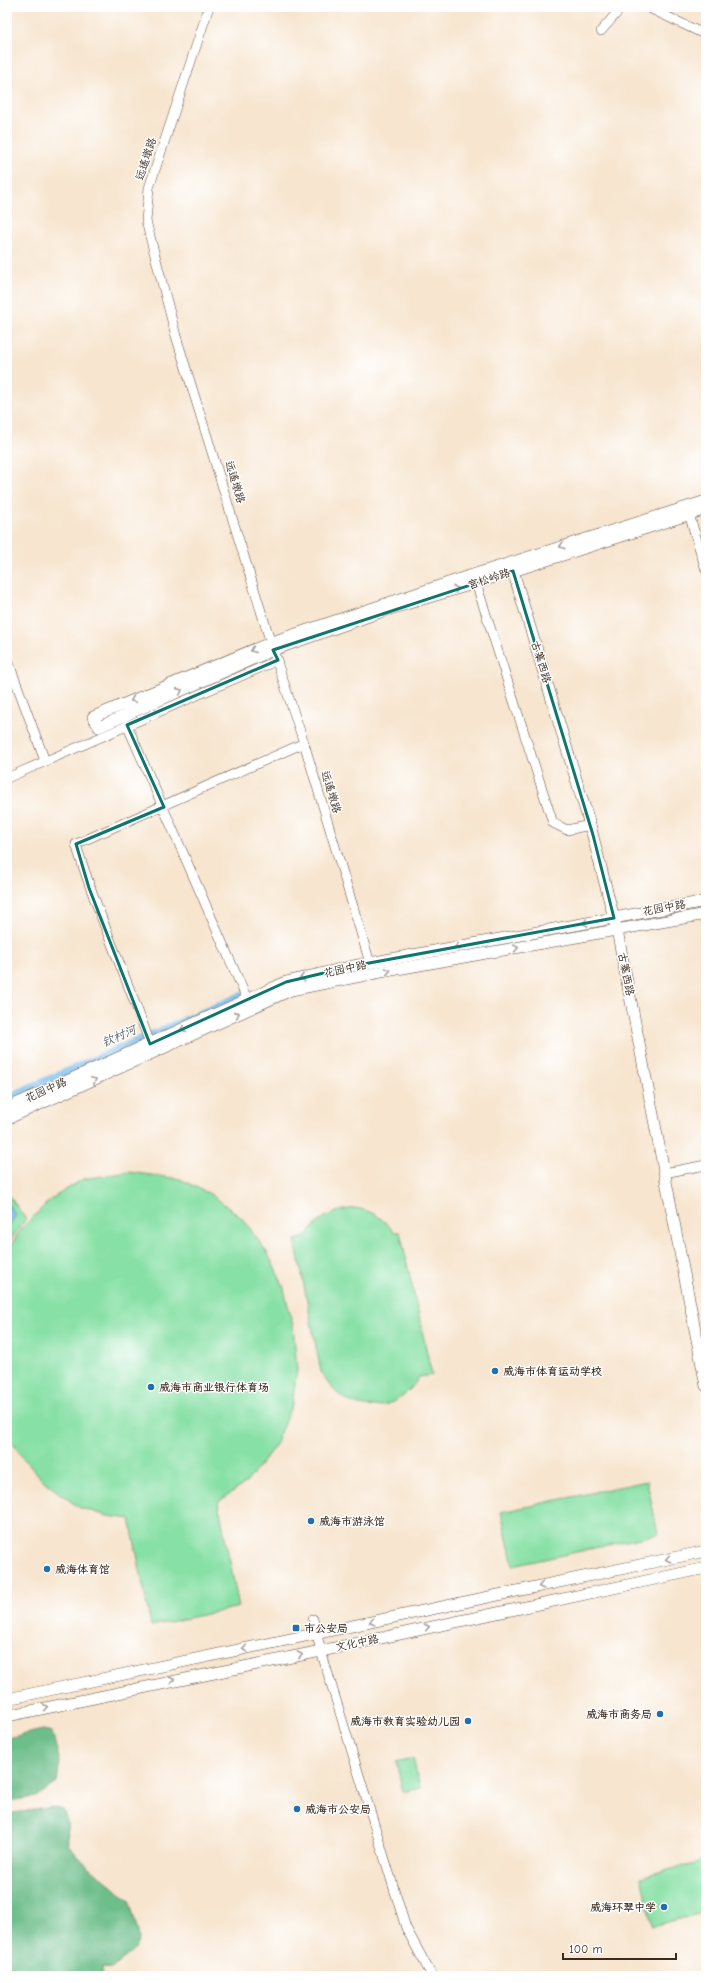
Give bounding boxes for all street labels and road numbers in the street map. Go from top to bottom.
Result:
street label: 远遥墩路 [133,136,159,182]
street label: 远遥墩路 [222,459,248,505]
street label: 宫松岭路 [466,566,512,592]
street label: 古寨西路 [528,639,554,685]
street label: 远遥墩路 [318,769,344,815]
street label: 花园中路 [641,898,687,918]
street label: 古寨西路 [615,951,637,997]
street label: 花园中路 [322,958,368,980]
street label: 花园中路 [23,1075,69,1105]
street label: 文化中路 [334,1632,380,1654]

